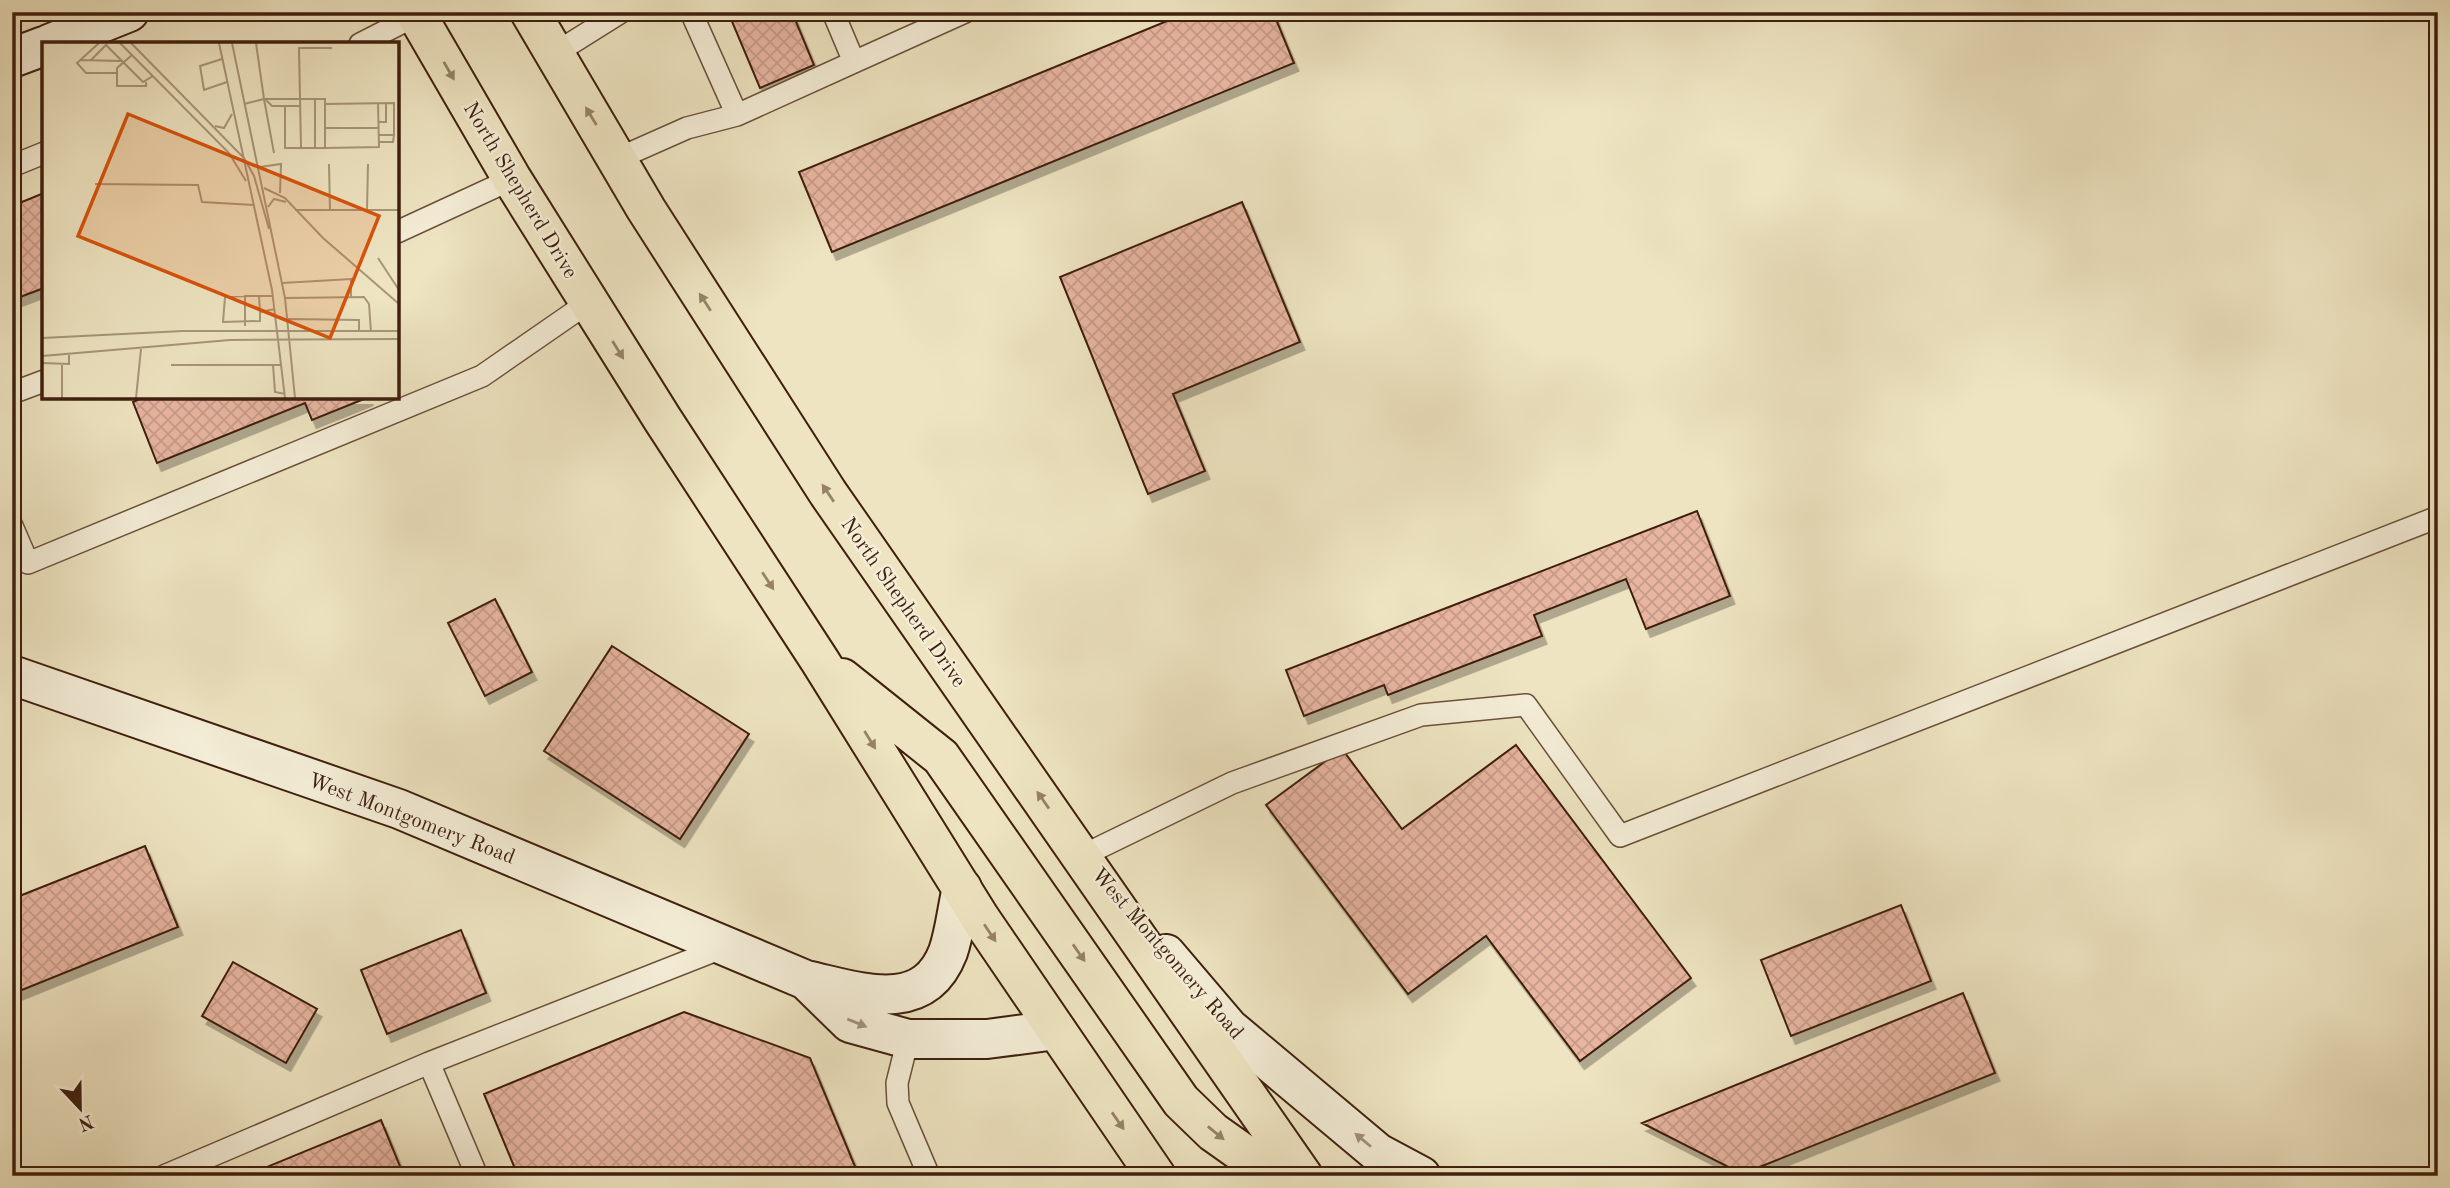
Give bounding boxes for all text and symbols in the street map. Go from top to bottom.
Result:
inset map [42,42,399,399]
one-way arrow [443,62,456,81]
street label: North Shepherd Drive [459,99,581,283]
one-way arrow [585,106,597,125]
one-way arrow [699,292,712,311]
one-way arrow [612,340,625,359]
one-way arrow [821,484,835,502]
street label: North Shepherd Drive [836,514,969,692]
one-way arrow [761,571,774,591]
one-way arrow [863,730,876,750]
street label: West Montgomery Road [305,770,518,869]
one-way arrow [1036,791,1050,809]
street label: West Montgomery Road [1087,864,1247,1044]
one-way arrow [984,923,997,943]
one-way arrow [1072,944,1086,962]
one-way arrow [847,1018,868,1029]
north arrow [46,1072,116,1142]
text: N [75,1110,96,1133]
one-way arrow [1112,1111,1125,1131]
one-way arrow [1207,1125,1224,1140]
one-way arrow [1354,1132,1372,1148]

